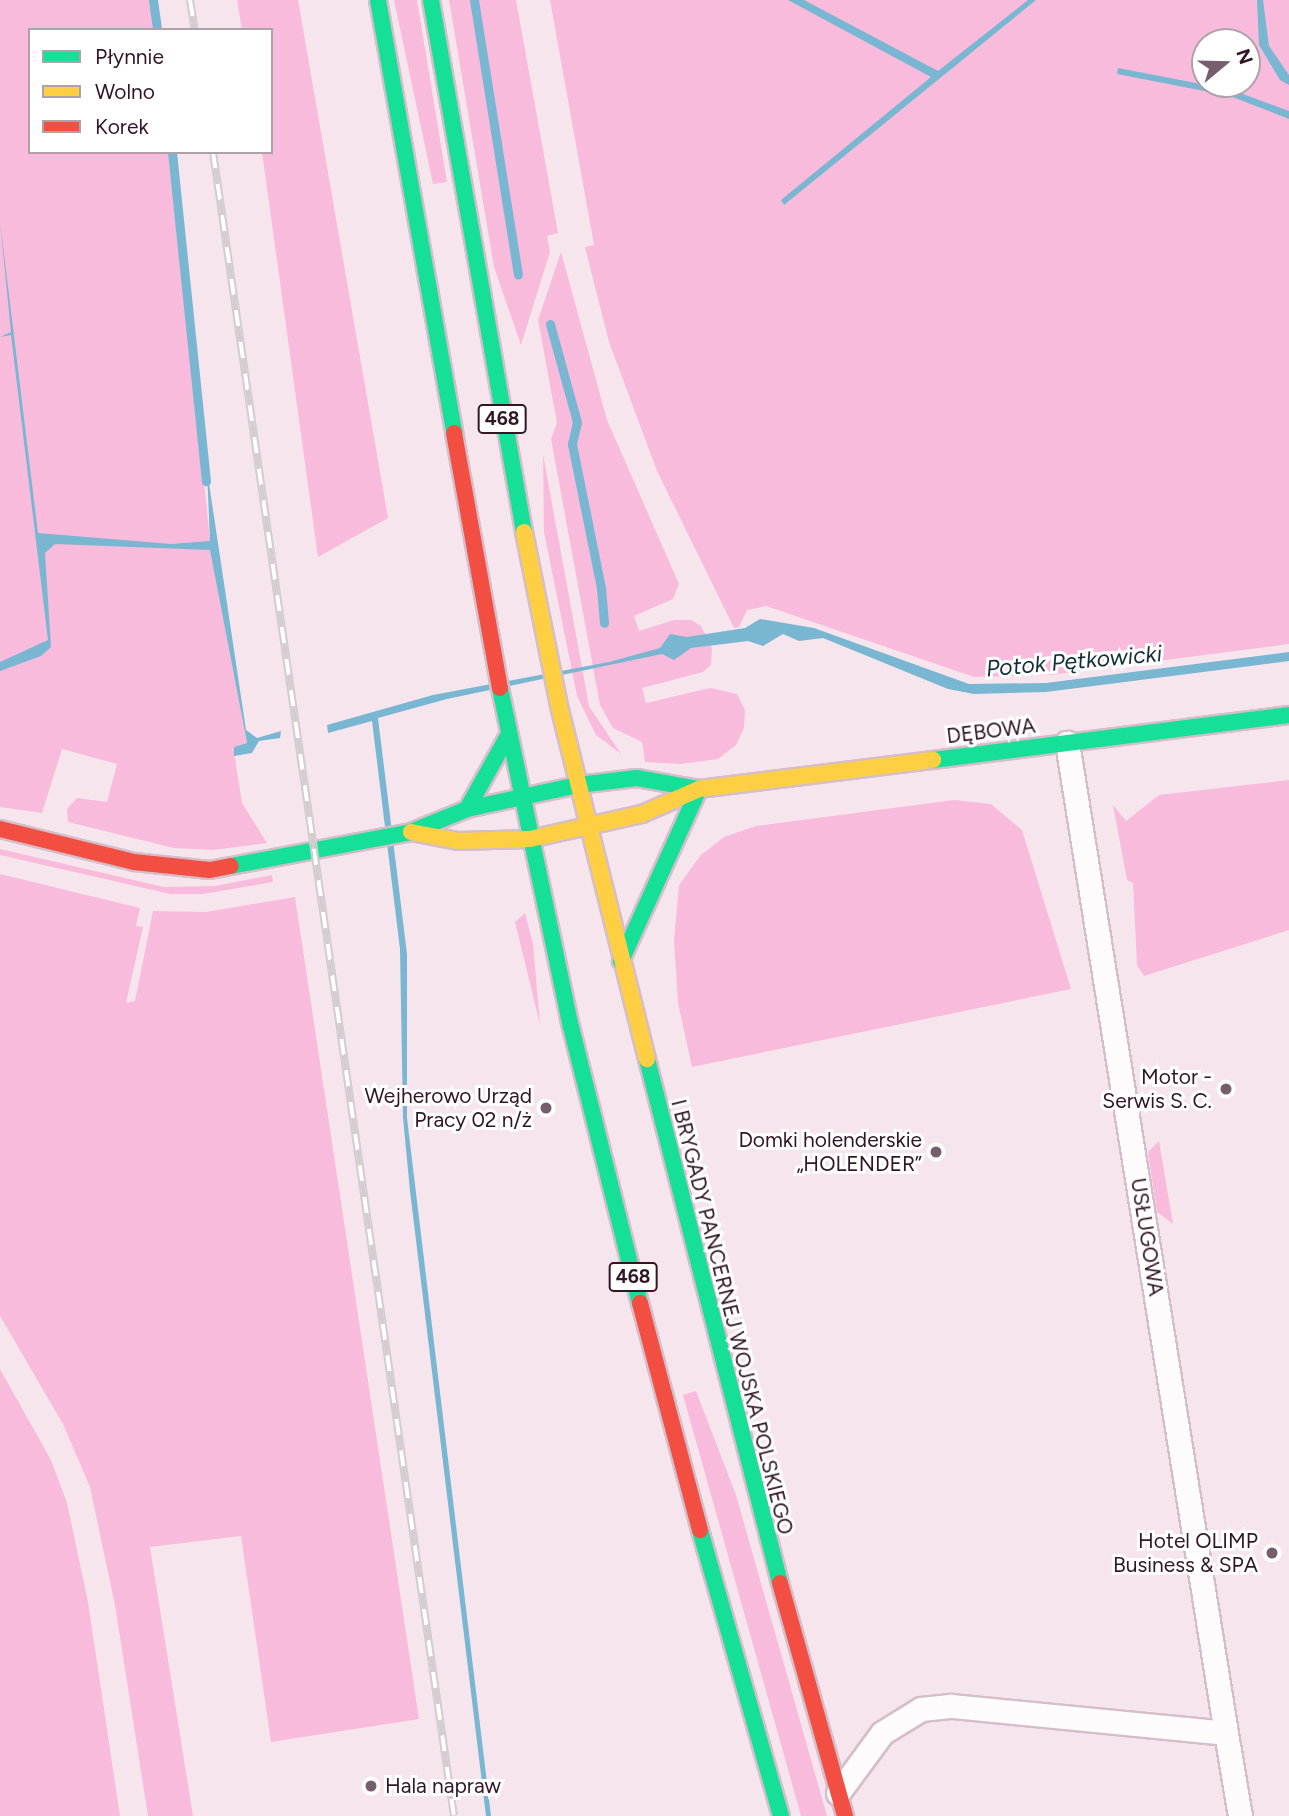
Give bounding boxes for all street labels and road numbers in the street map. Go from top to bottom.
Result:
road number: 468 [477,404,526,434]
street label: DĘBOWA [945,713,1037,749]
street label: I BRYGADY PANCERNEJ WOJSKA POLSKIEGO [666,1097,798,1537]
street label: USŁUGOWA [1125,1176,1169,1298]
road number: 468 [608,1261,658,1292]

